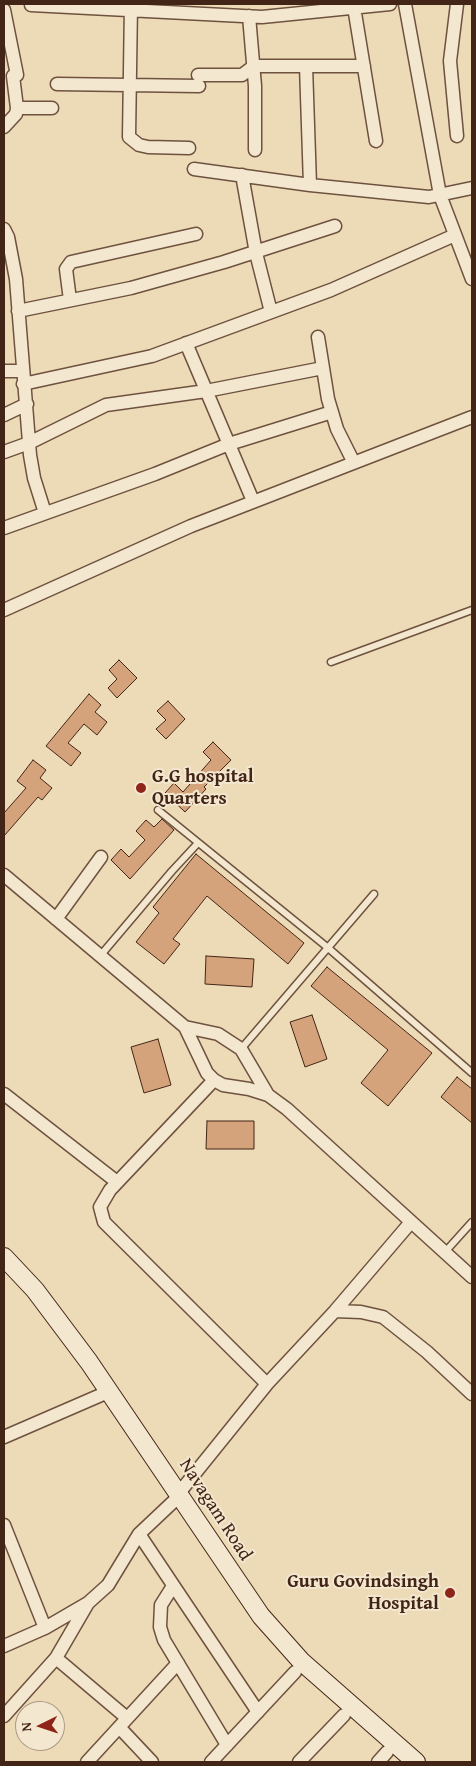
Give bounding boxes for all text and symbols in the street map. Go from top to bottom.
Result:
place label: G.G hospital Quarters [152,766,254,810]
marker: G.G hospital Quarters [134,781,148,795]
street label: Navagam Road [174,1455,256,1565]
place label: Guru Govindsingh Hospital [287,1571,439,1615]
marker: Guru Govindsingh Hospital [443,1586,457,1600]
north arrow [15,1701,65,1751]
text: N [16,1722,36,1732]

